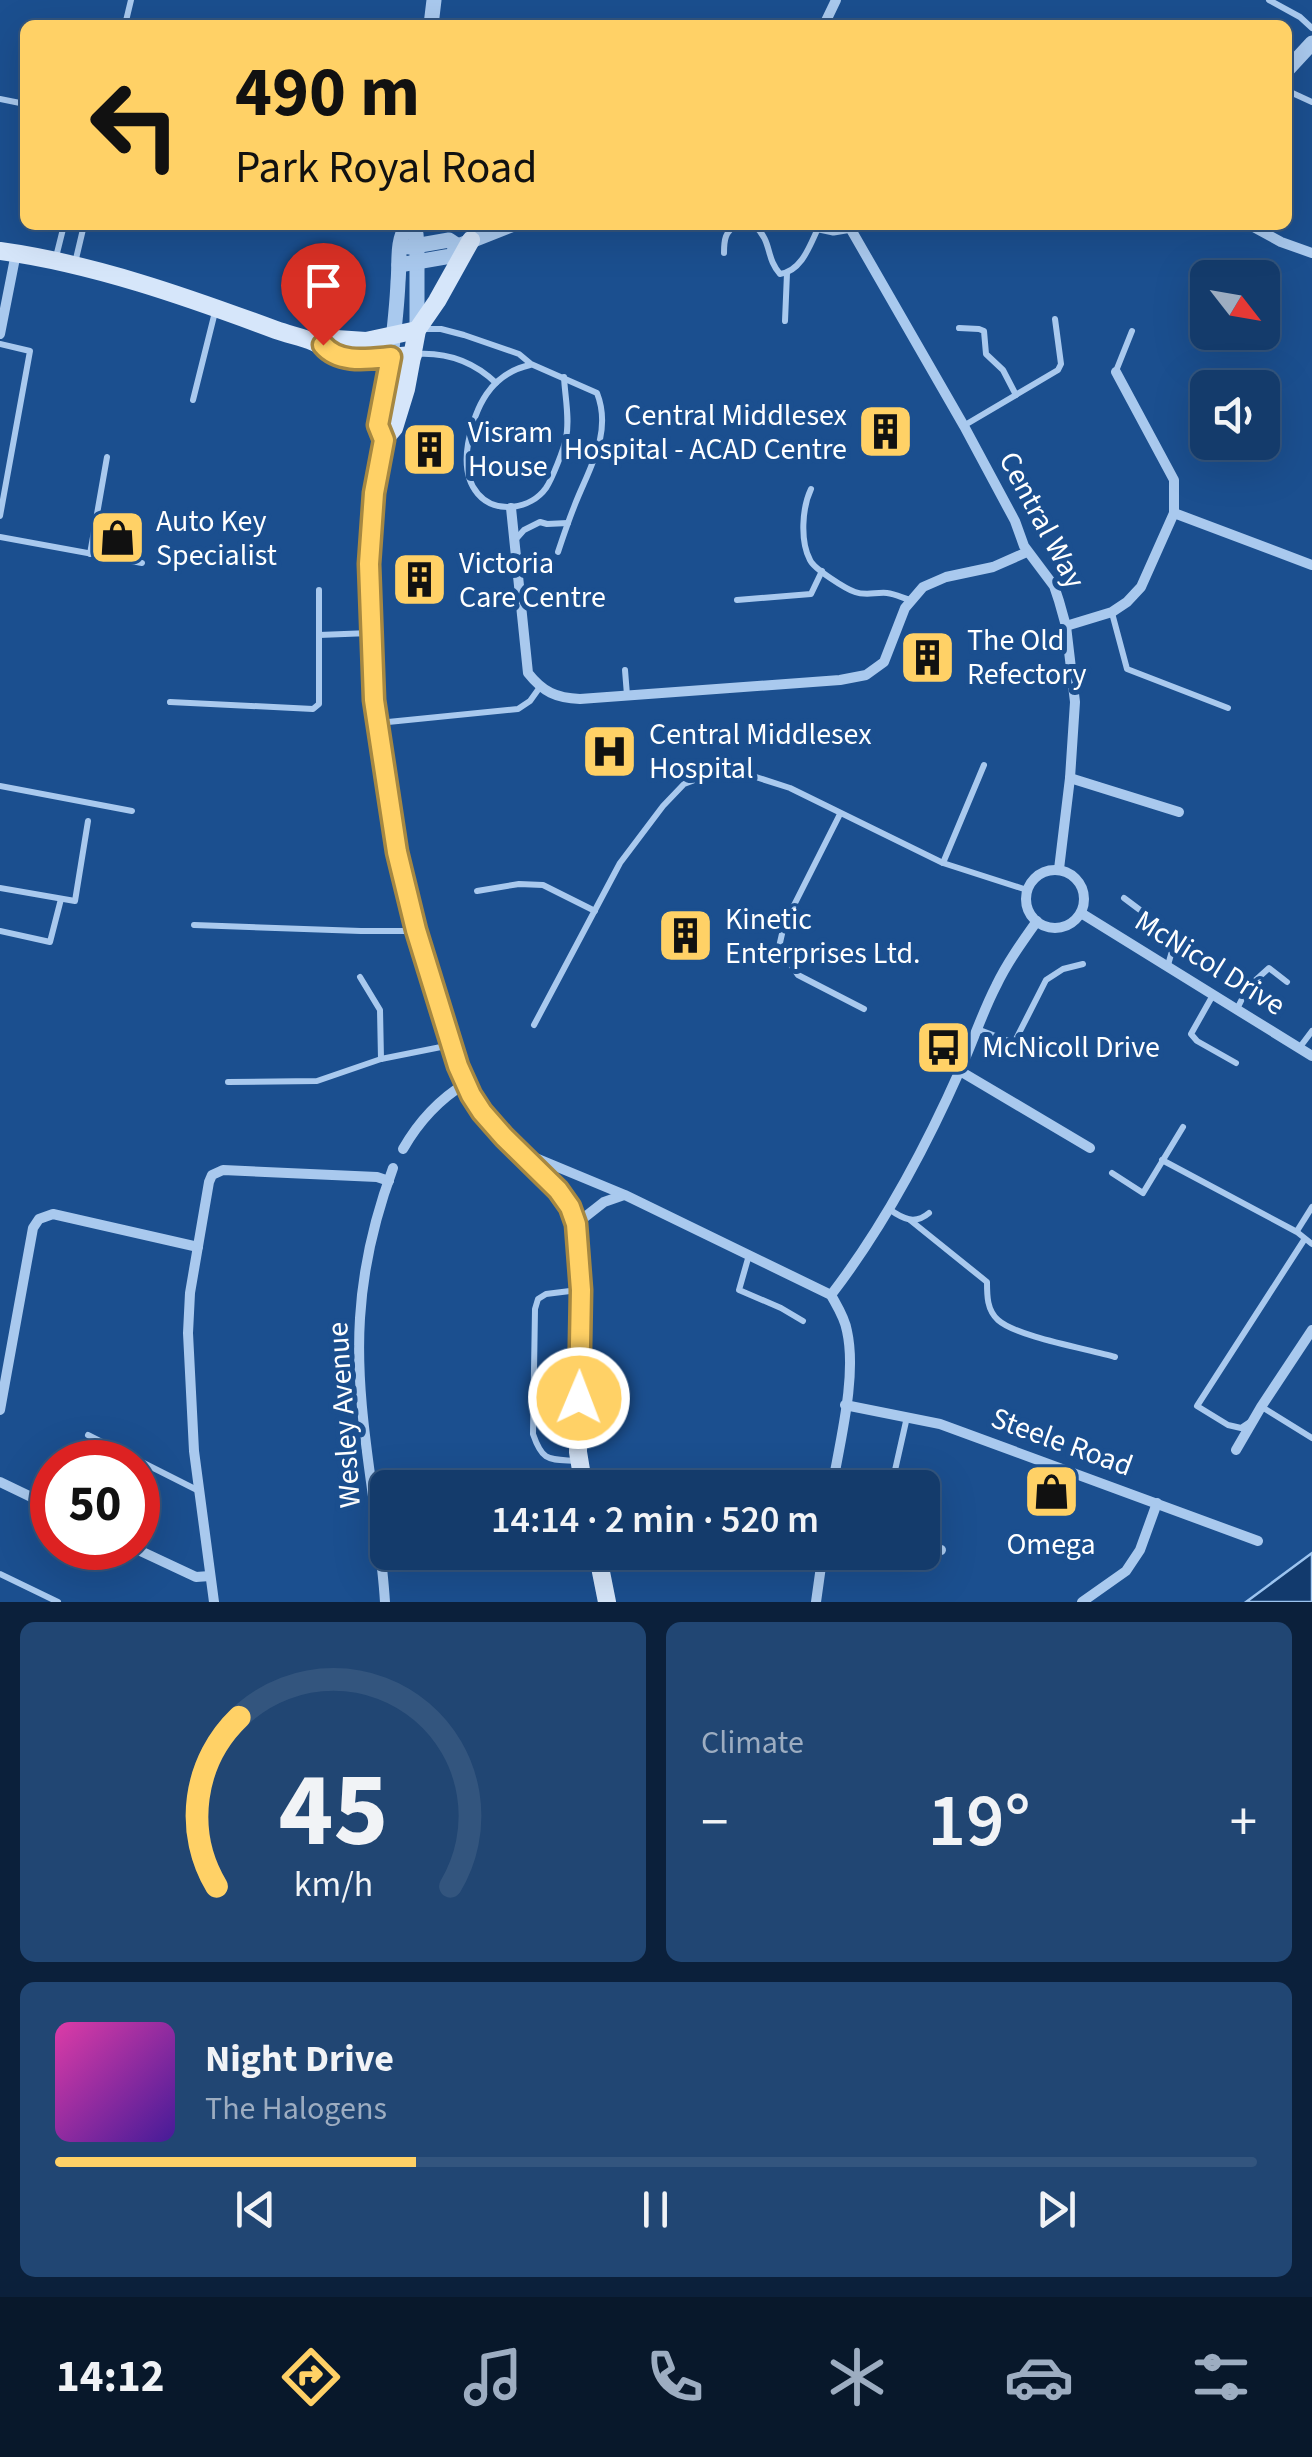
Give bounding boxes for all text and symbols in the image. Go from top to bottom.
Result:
text: 490 m [235,43,420,143]
icon: left [70,60,200,190]
text: Park Royal Road [235,136,537,200]
pin [281,243,366,346]
icon: arrive [296,258,351,313]
north arrow [1190,260,1280,350]
map controls [1190,260,1280,460]
button: sound [1190,370,1280,460]
place label: Central Middlesex Hospital - ACAD Centre [564,394,847,471]
building icon: Central Middlesex Hospital - ACAD Centre [856,402,916,462]
place label: Visram House [468,411,553,488]
building icon: Visram House [399,419,459,479]
street label: Central Way [988,444,1096,596]
place label: Auto Key Specialist [156,500,277,577]
shop icon: Auto Key Specialist [87,508,147,568]
place label: Victoria Care Centre [459,542,606,619]
building icon: Victoria Care Centre [390,550,450,610]
place label: The Old Refectory [967,619,1086,696]
building icon: The Old Refectory [898,627,958,687]
place label: Central Middlesex Hospital [649,713,872,790]
hospital icon: Central Middlesex Hospital [580,721,640,781]
place label: Kinetic Enterprises Ltd. [725,898,921,975]
street label: McNicol Drive [1126,900,1294,1026]
building icon: Kinetic Enterprises Ltd. [656,906,716,966]
bus stop icon: McNicoll Drive [913,1017,973,1077]
place label: McNicoll Drive [982,1026,1160,1069]
street label: Wesley Avenue [316,1321,372,1509]
position arrow [527,1346,631,1450]
street label: Steele Road [985,1397,1139,1487]
speed limit sign: 50 [30,1440,160,1570]
shop icon: Omega [1021,1462,1081,1522]
text: 14:14 · 2 min · 520 m [491,1493,819,1547]
place label: Omega [1006,1523,1096,1566]
text: Climate [701,1720,804,1766]
text: 45 [278,1738,388,1886]
text: 19° [927,1768,1031,1875]
text: − [701,1784,728,1862]
text: + [1230,1784,1257,1862]
text: km/h [293,1859,373,1910]
text: Night Drive [205,2032,394,2086]
text: The Halogens [205,2086,387,2132]
icon: previous [228,2182,283,2237]
icon: pause [628,2182,683,2237]
icon: next [1029,2182,1084,2237]
icon: directions [276,2342,346,2412]
icon: music [458,2342,528,2412]
icon: phone [640,2342,710,2412]
icon: climate [822,2342,892,2412]
icon: car [1004,2342,1074,2412]
icon: filters [1186,2342,1256,2412]
text: 14:12 [56,2345,165,2409]

